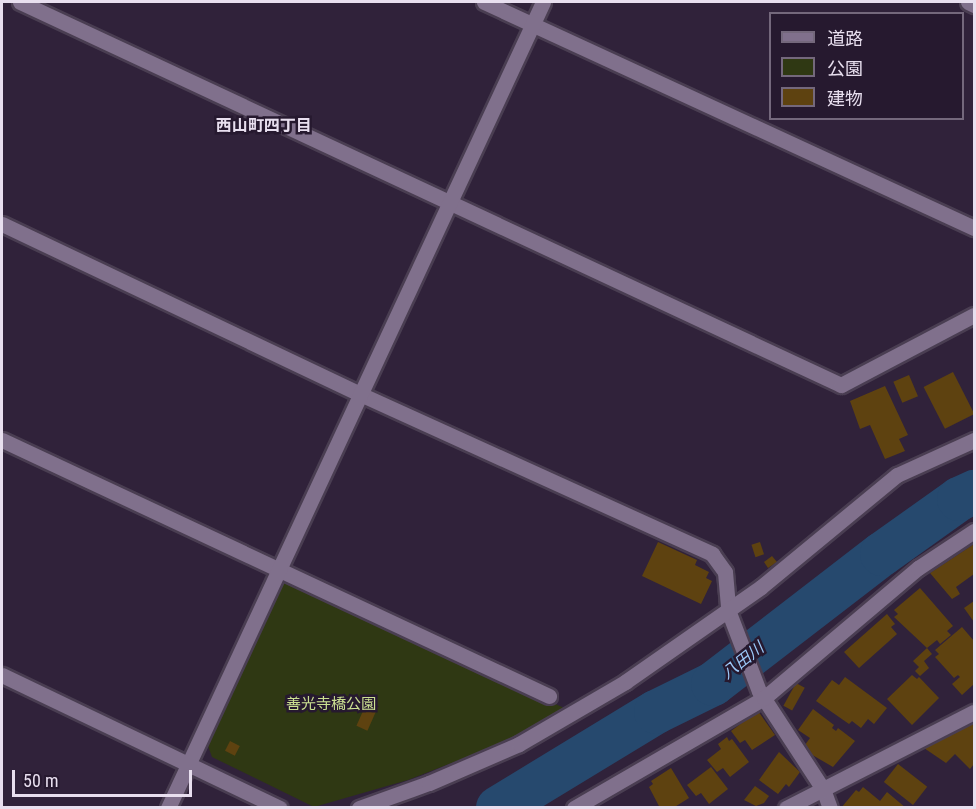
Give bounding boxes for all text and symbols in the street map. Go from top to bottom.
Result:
legend [769,12,964,120]
text: 道路 [827,28,863,49]
text: 公園 [827,58,863,79]
text: 建物 [827,88,863,109]
district label: 西山町四丁目 [216,116,312,136]
water label: 八田川 [718,639,768,683]
park label: 善光寺橋公園 [286,696,376,714]
scale bar [15,758,195,796]
text: 50 m [23,770,58,791]

